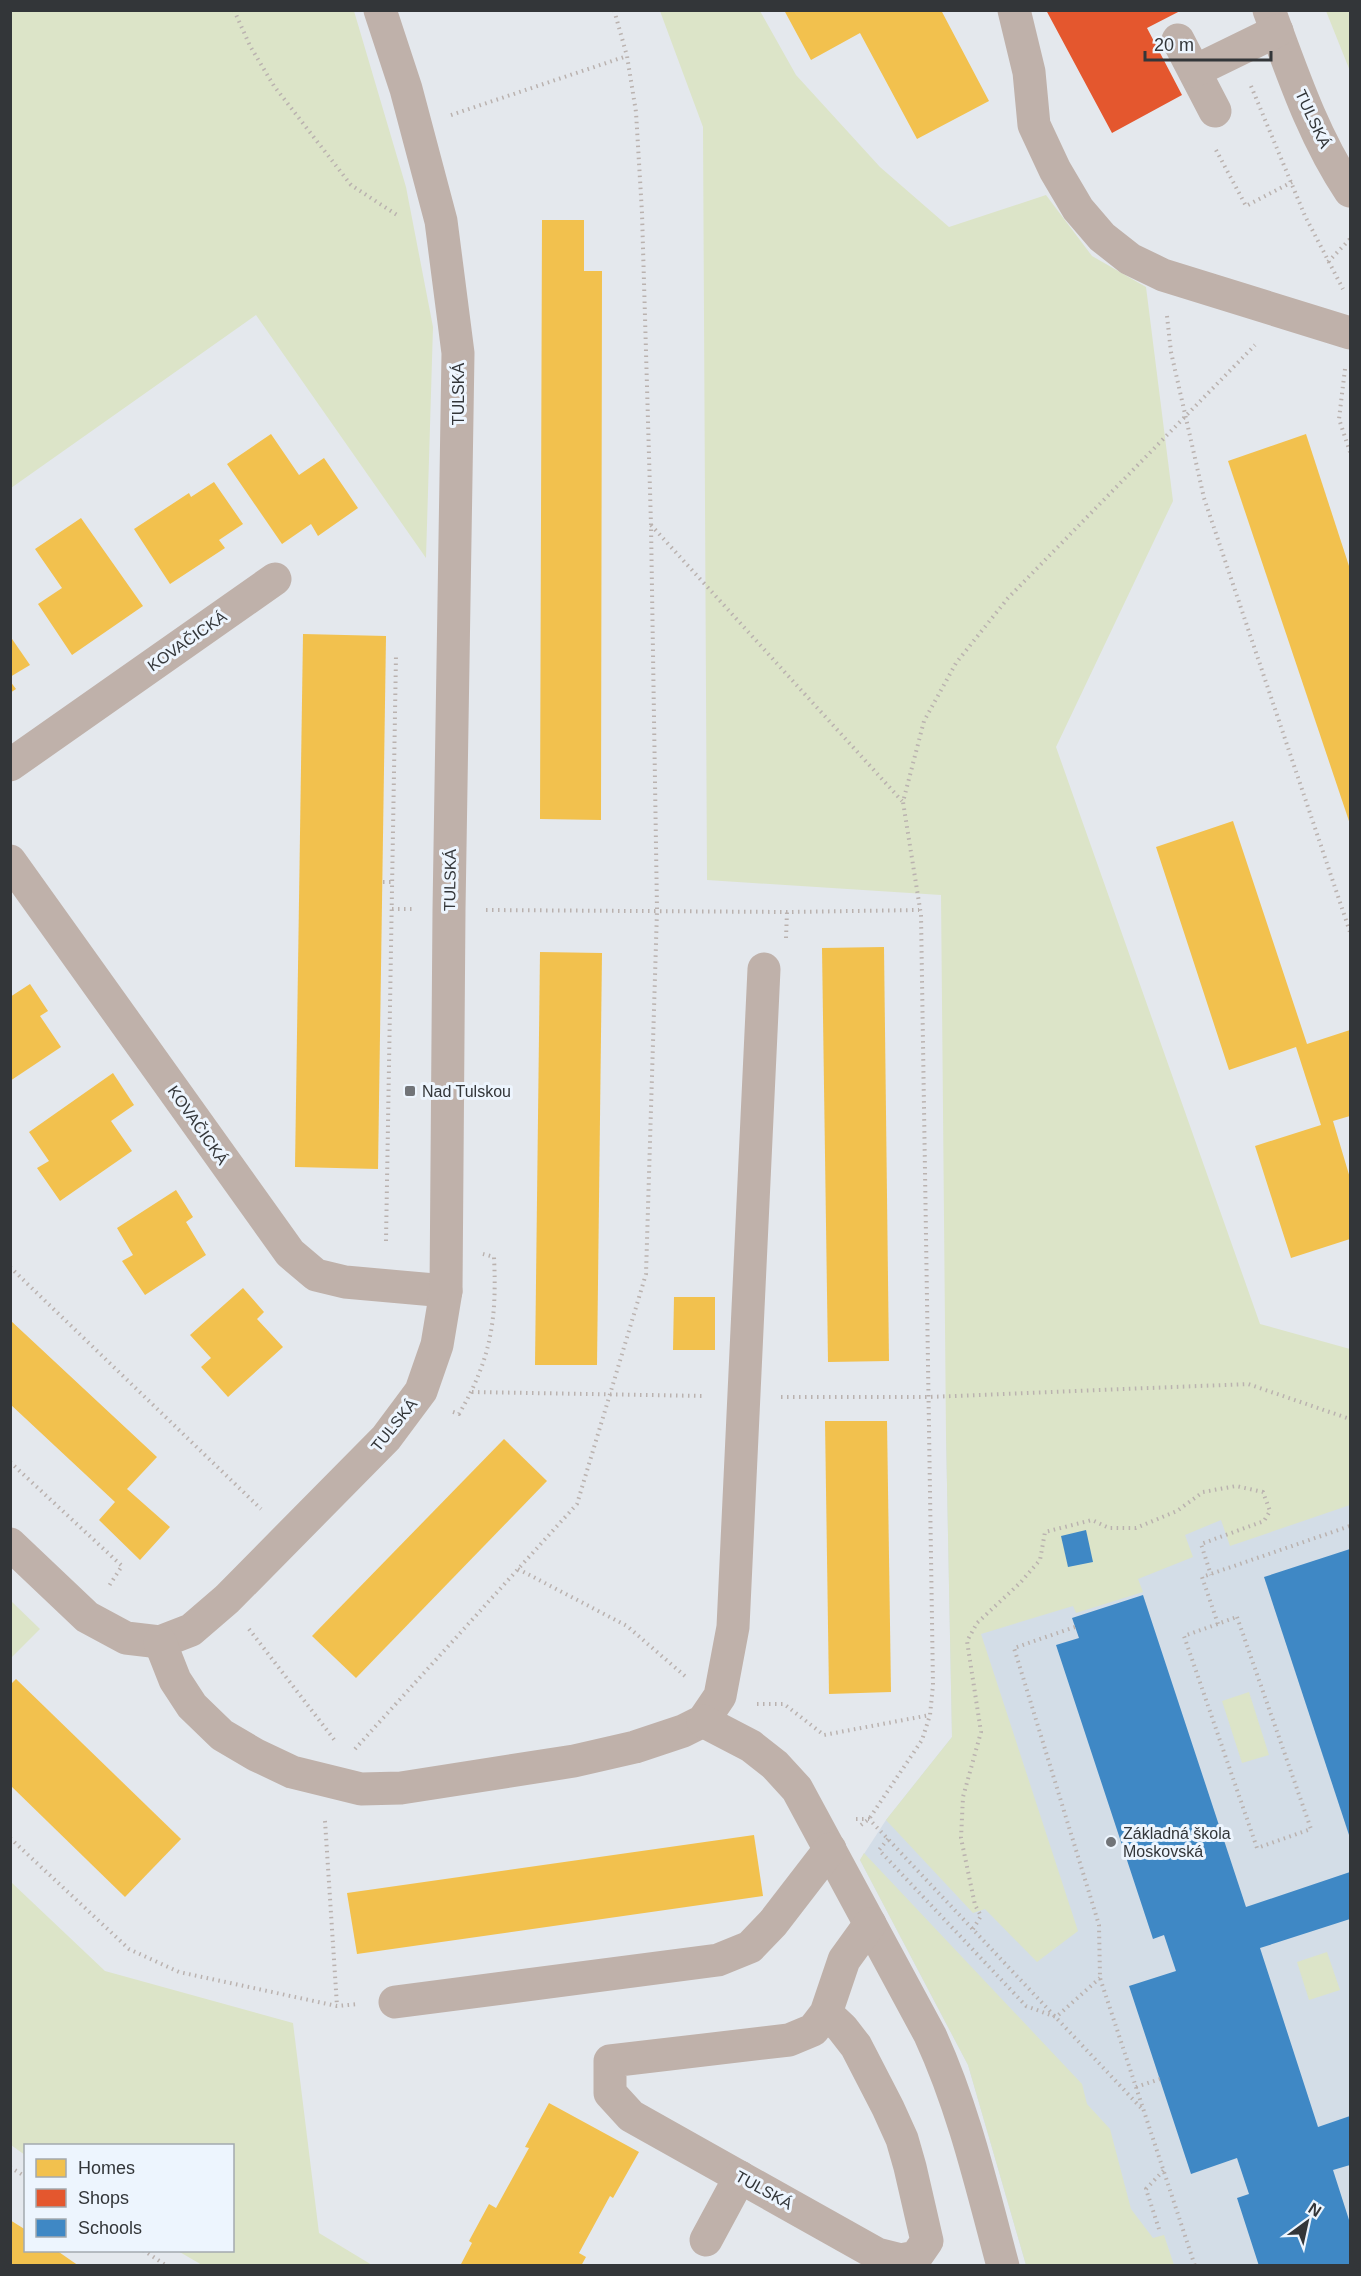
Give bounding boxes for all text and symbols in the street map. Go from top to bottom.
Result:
scale bar [1145,24,1271,62]
text: 20 m [1154,35,1194,55]
street label: TULSKÁ [1292,87,1335,151]
street label: TULSKÁ [449,363,467,425]
street label: KOVAČICKÁ [144,607,230,674]
street label: TULSKÁ [440,848,459,911]
street label: KOVAČICKÁ [165,1082,232,1168]
place label: Nad Tulskou [422,1083,511,1100]
marker: Nad Tulskou [403,1084,417,1098]
street label: TULSKÁ [367,1395,420,1455]
place label: Základná škola Moskovská [1123,1825,1231,1860]
marker: Základná škola Moskovská [1104,1835,1118,1849]
legend [24,2144,234,2252]
text: Homes [78,2158,135,2178]
street label: TULSKÁ [733,2167,796,2213]
text: Shops [78,2188,129,2208]
north arrow [1277,2192,1337,2252]
text: N [1305,2200,1324,2220]
text: Schools [78,2218,142,2238]

